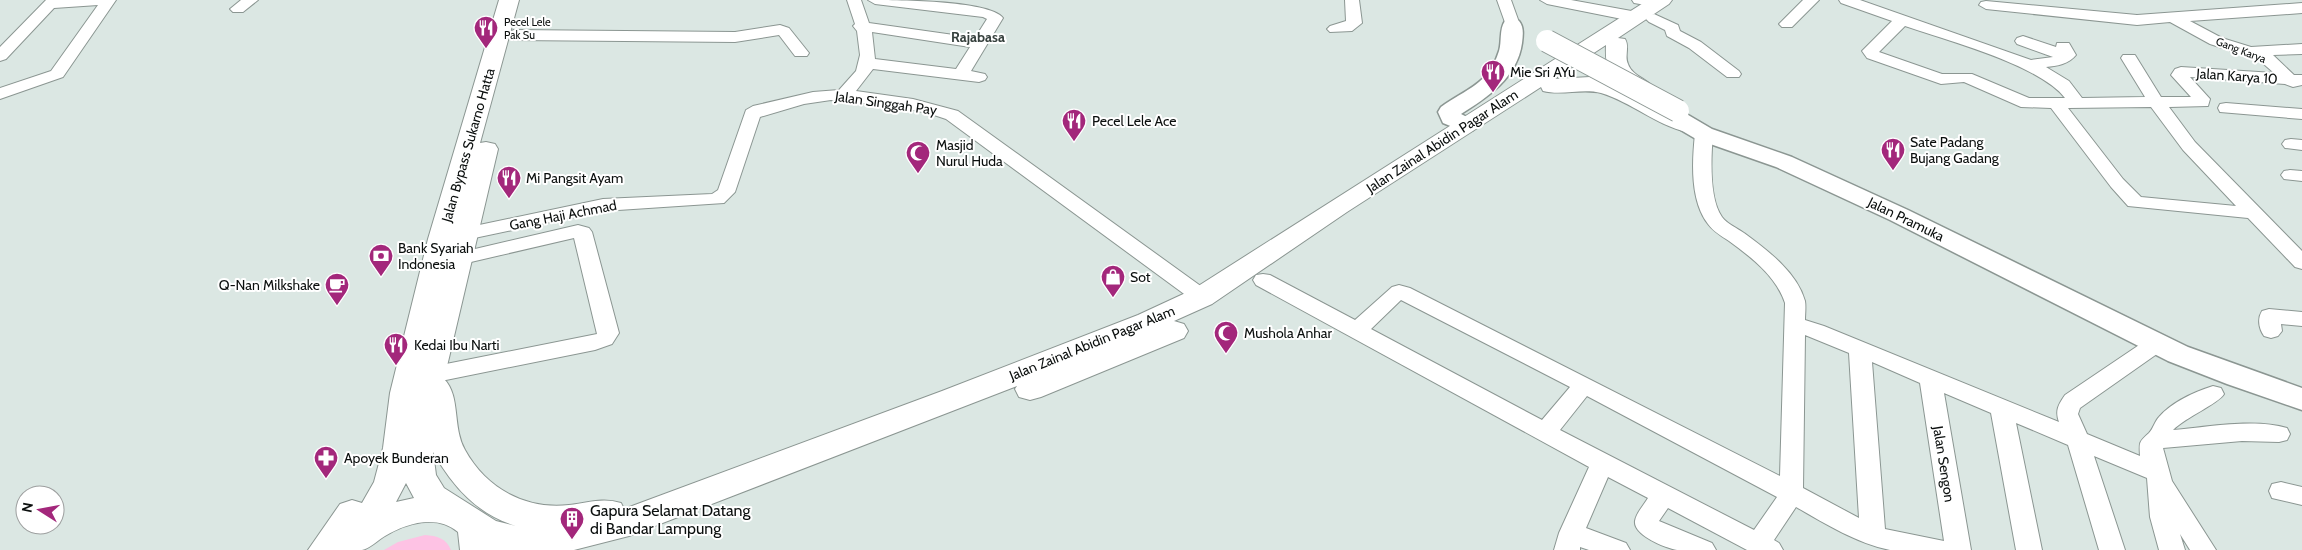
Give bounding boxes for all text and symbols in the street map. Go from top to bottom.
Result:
restaurant icon: Pecel Lele Pak Su [473,15,499,49]
place label: Pecel Lele Pak Su [504,15,551,42]
district label: Rajabasa [951,28,1005,46]
street label: Gang Karya [2214,34,2269,66]
restaurant icon: Mie Sri AYu [1480,59,1506,93]
place label: Mie Sri AYu [1510,63,1575,81]
street label: Jalan Karya 10 [2195,64,2278,88]
street label: Jalan Bypass Sukarno Hatta [437,66,499,225]
street label: Jalan Zainal Abidin Pagar Alam [1362,85,1521,197]
street label: Jalan Singgah Pay [833,87,938,119]
restaurant icon: Pecel Lele Ace [1061,108,1087,142]
place label: Pecel Lele Ace [1092,112,1176,130]
place label: Sate Padang Bujang Gadang [1910,133,2000,167]
place label: Masjid Nurul Huda [936,136,1003,170]
restaurant icon: Sate Padang Bujang Gadang [1880,137,1906,171]
mosque icon: Masjid Nurul Huda [905,140,931,174]
restaurant icon: Mi Pangsit Ayam [496,165,522,199]
place label: Mi Pangsit Ayam [526,169,623,187]
street label: Jalan Pramuka [1864,192,1947,245]
street label: Gang Haji Achmad [508,196,618,234]
place label: Bank Syariah Indonesia [398,239,474,273]
bank icon: Bank Syariah Indonesia [368,243,394,277]
shop icon: Sot [1100,264,1126,298]
place label: Sot [1130,268,1151,286]
cafe icon: Q-Nan Milkshake [324,272,350,306]
place label: Q-Nan Milkshake [219,276,320,294]
street label: Jalan Zainal Abidin Pagar Alam [1006,301,1177,385]
mosque icon: Mushola Anhar [1213,320,1239,354]
place label: Mushola Anhar [1244,324,1333,342]
restaurant icon: Kedai Ibu Narti [383,332,409,366]
place label: Kedai Ibu Narti [414,336,500,354]
street label: Jalan Sengon [1929,424,1959,504]
pharmacy icon: Apoyek Bunderan [313,445,339,479]
place label: Apoyek Bunderan [344,449,449,467]
north arrow [15,485,65,535]
text: N [17,501,37,514]
place label: Gapura Selamat Datang di Bandar Lampung [590,501,752,538]
building icon: Gapura Selamat Datang di Bandar Lampung [559,506,585,540]

